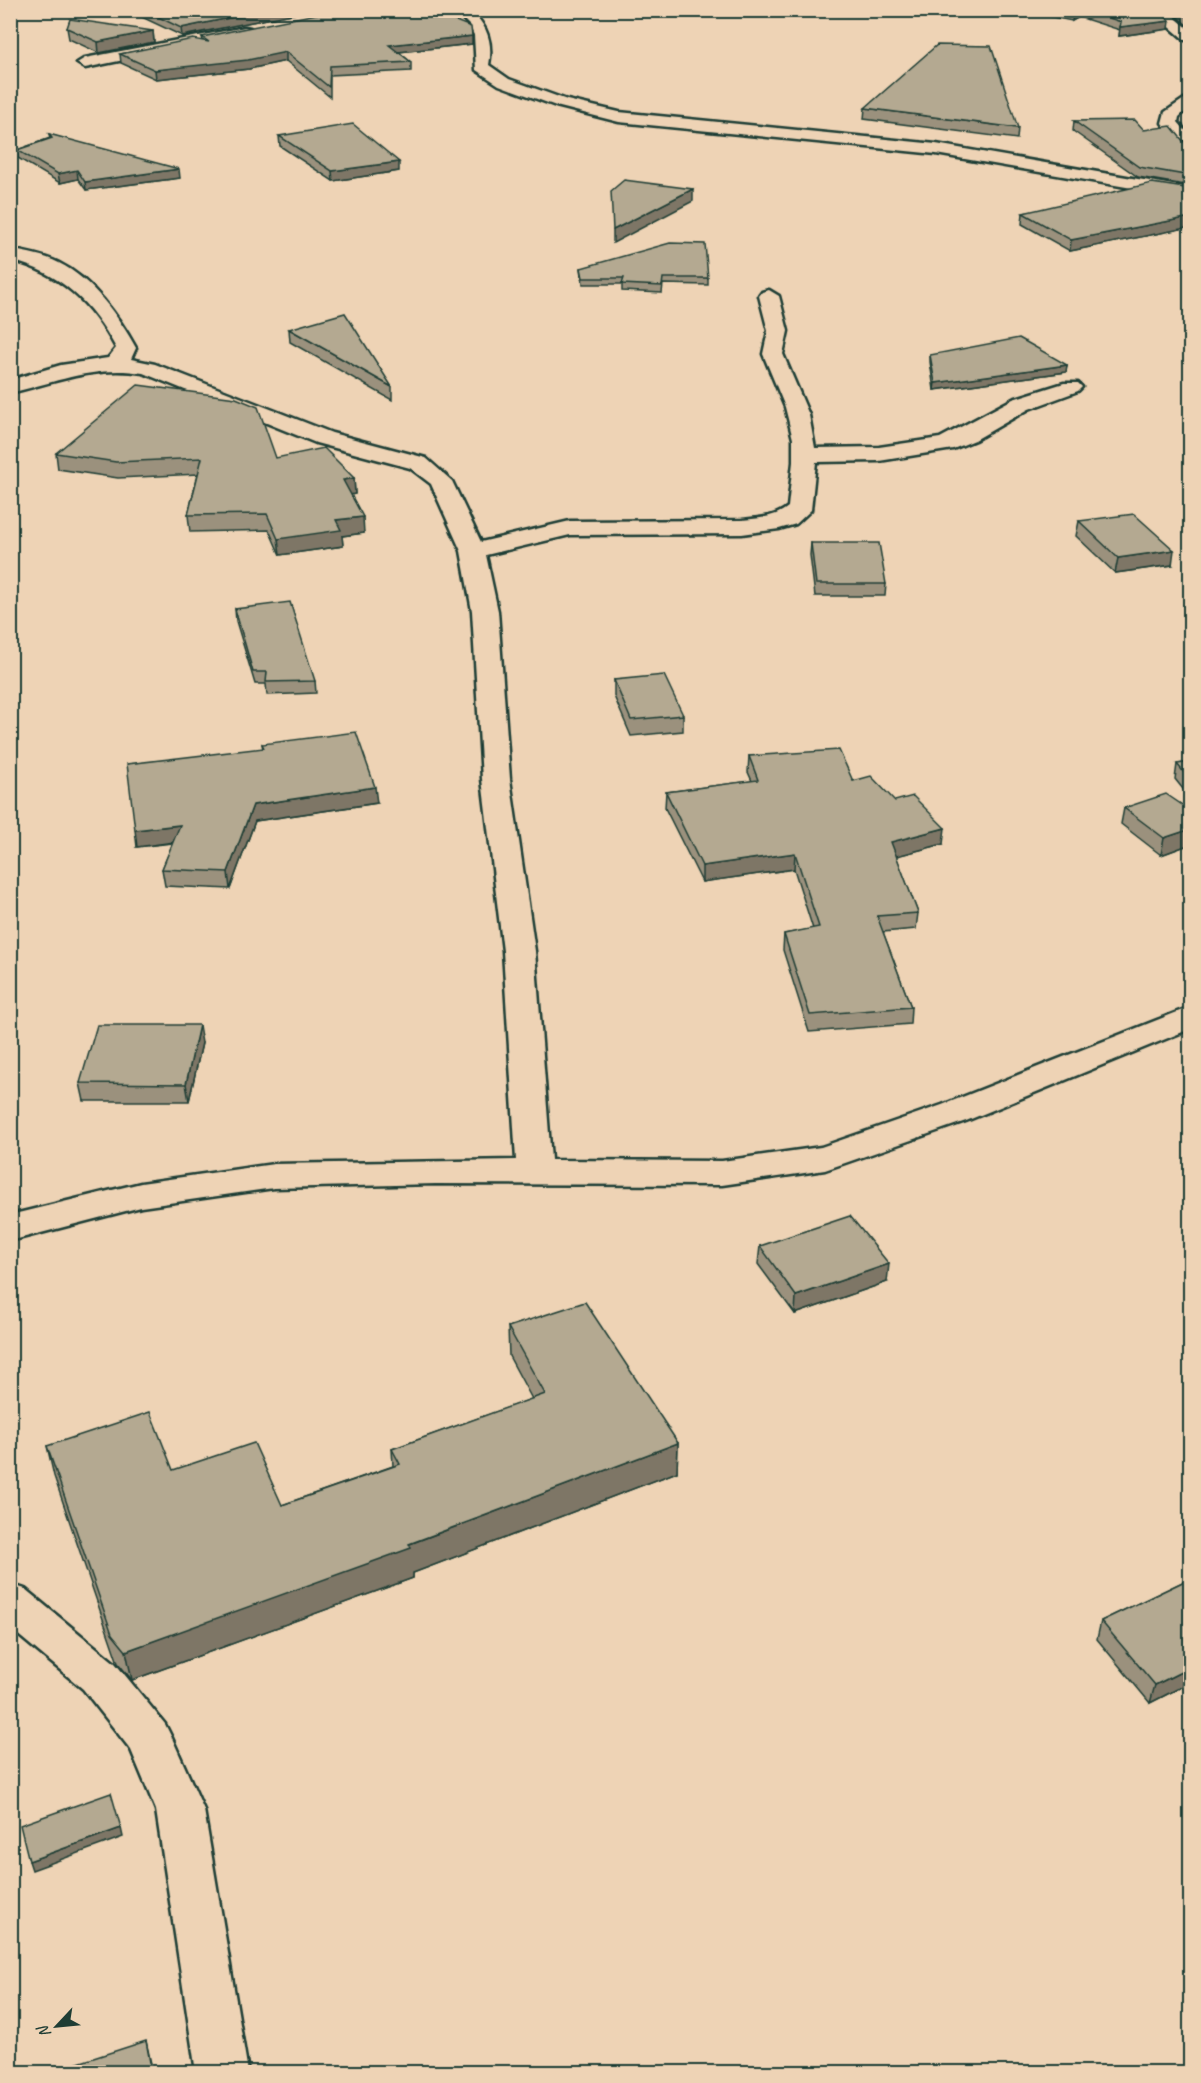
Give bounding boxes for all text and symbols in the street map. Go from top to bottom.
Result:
north arrow [27,1996,87,2056]
text: N [32,2021,56,2041]

